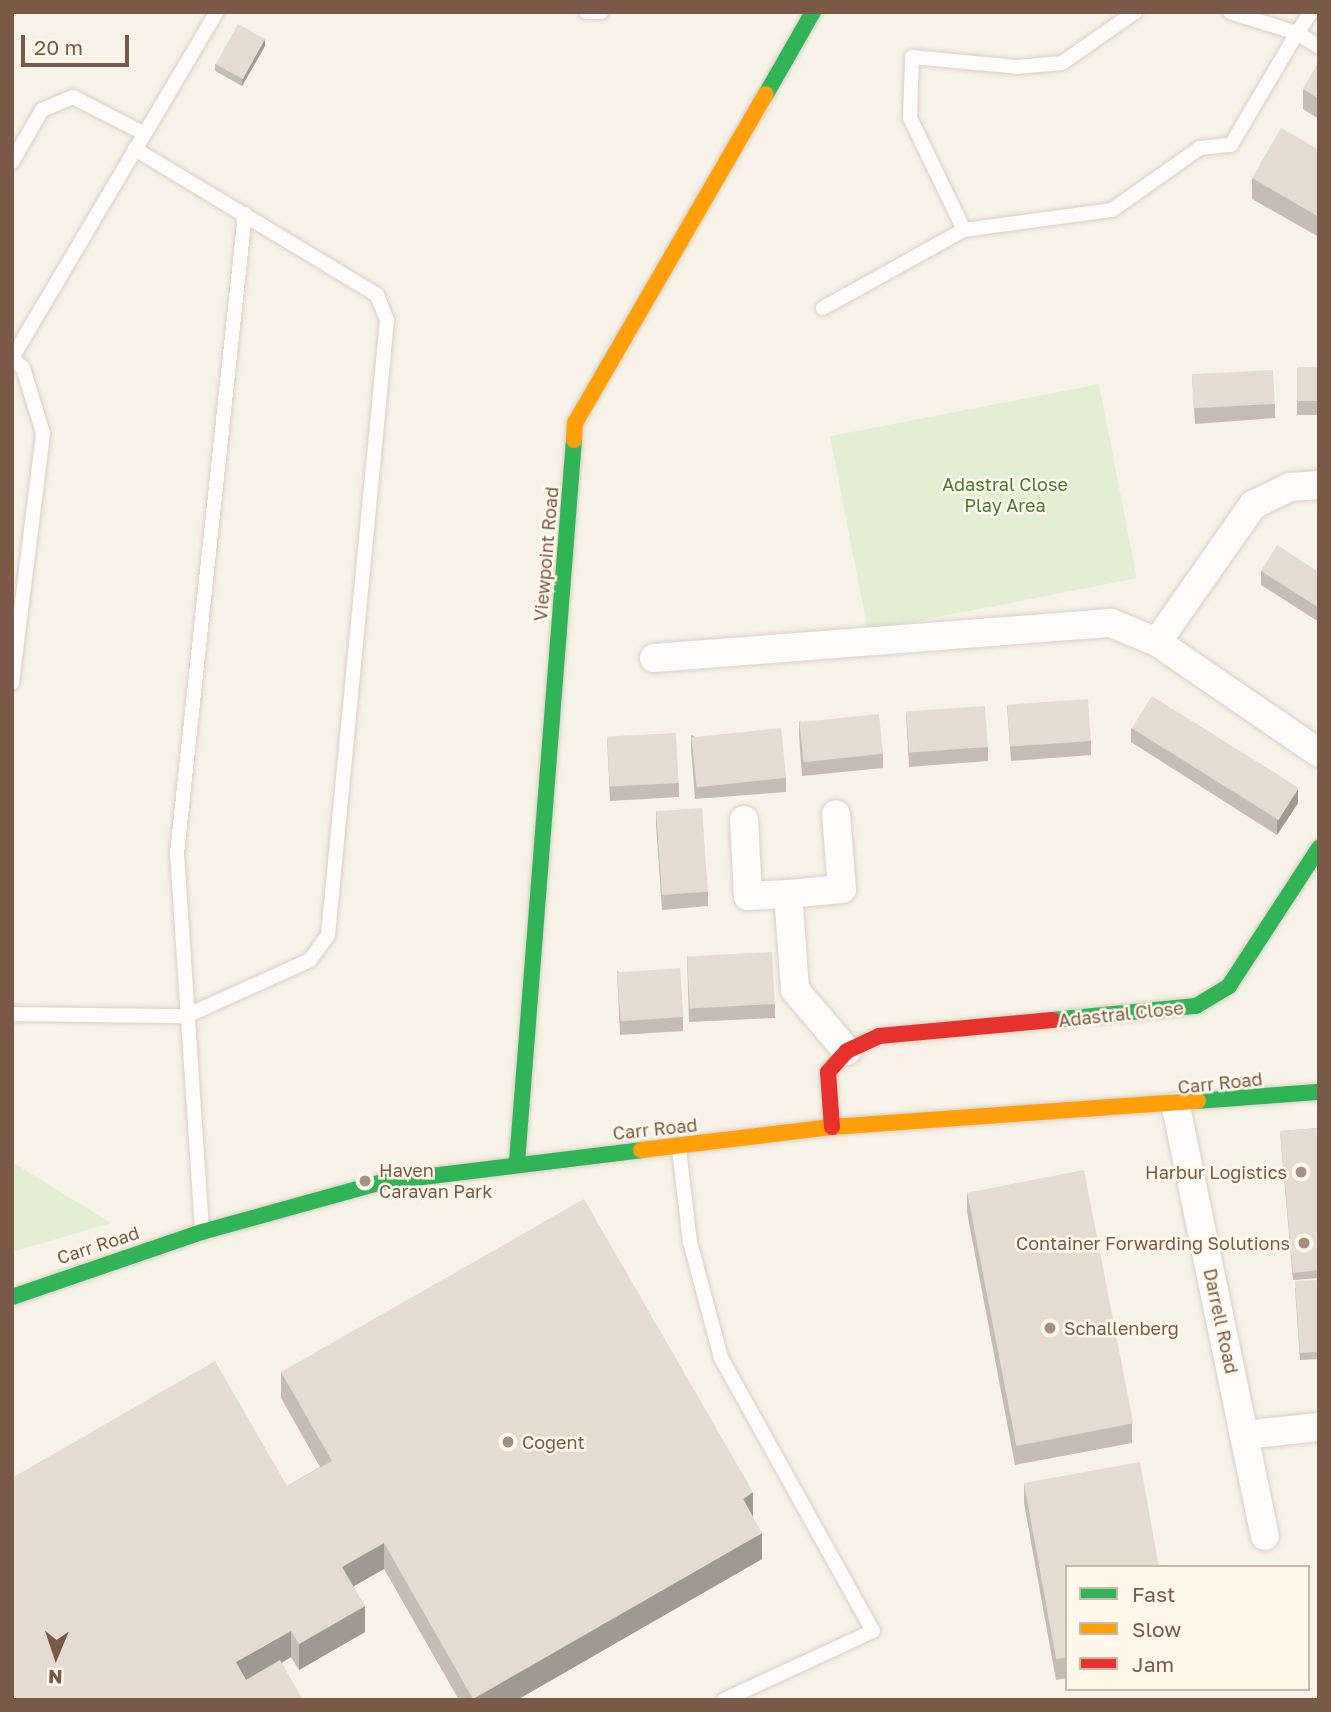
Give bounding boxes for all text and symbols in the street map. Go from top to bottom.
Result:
scale bar [24,21,133,65]
text: 20 m [34,34,83,60]
park label: Adastral Close Play Area [942,474,1068,516]
street label: Viewpoint Road [529,486,563,622]
street label: Adastral Close [1057,997,1185,1031]
street label: Carr Road [1177,1068,1263,1098]
street label: Carr Road [612,1114,698,1144]
place label: Haven Caravan Park [379,1160,492,1202]
place label: Harbur Logistics [1145,1161,1287,1183]
marker: Harbur Logistics [1293,1164,1309,1180]
marker: Haven Caravan Park [357,1173,373,1189]
street label: Carr Road [54,1222,142,1268]
place label: Container Forwarding Solutions [1016,1232,1290,1254]
marker: Container Forwarding Solutions [1296,1235,1312,1251]
street label: Darrell Road [1199,1266,1243,1376]
place label: Schallenberg [1064,1317,1179,1339]
marker: Schallenberg [1042,1320,1058,1336]
place label: Cogent [522,1431,585,1453]
marker: Cogent [500,1434,516,1450]
legend [1065,1565,1310,1691]
text: Fast [1132,1581,1175,1607]
text: Slow [1132,1616,1181,1642]
north arrow [21,1621,91,1691]
text: Jam [1132,1651,1174,1677]
text: N [48,1666,63,1689]

